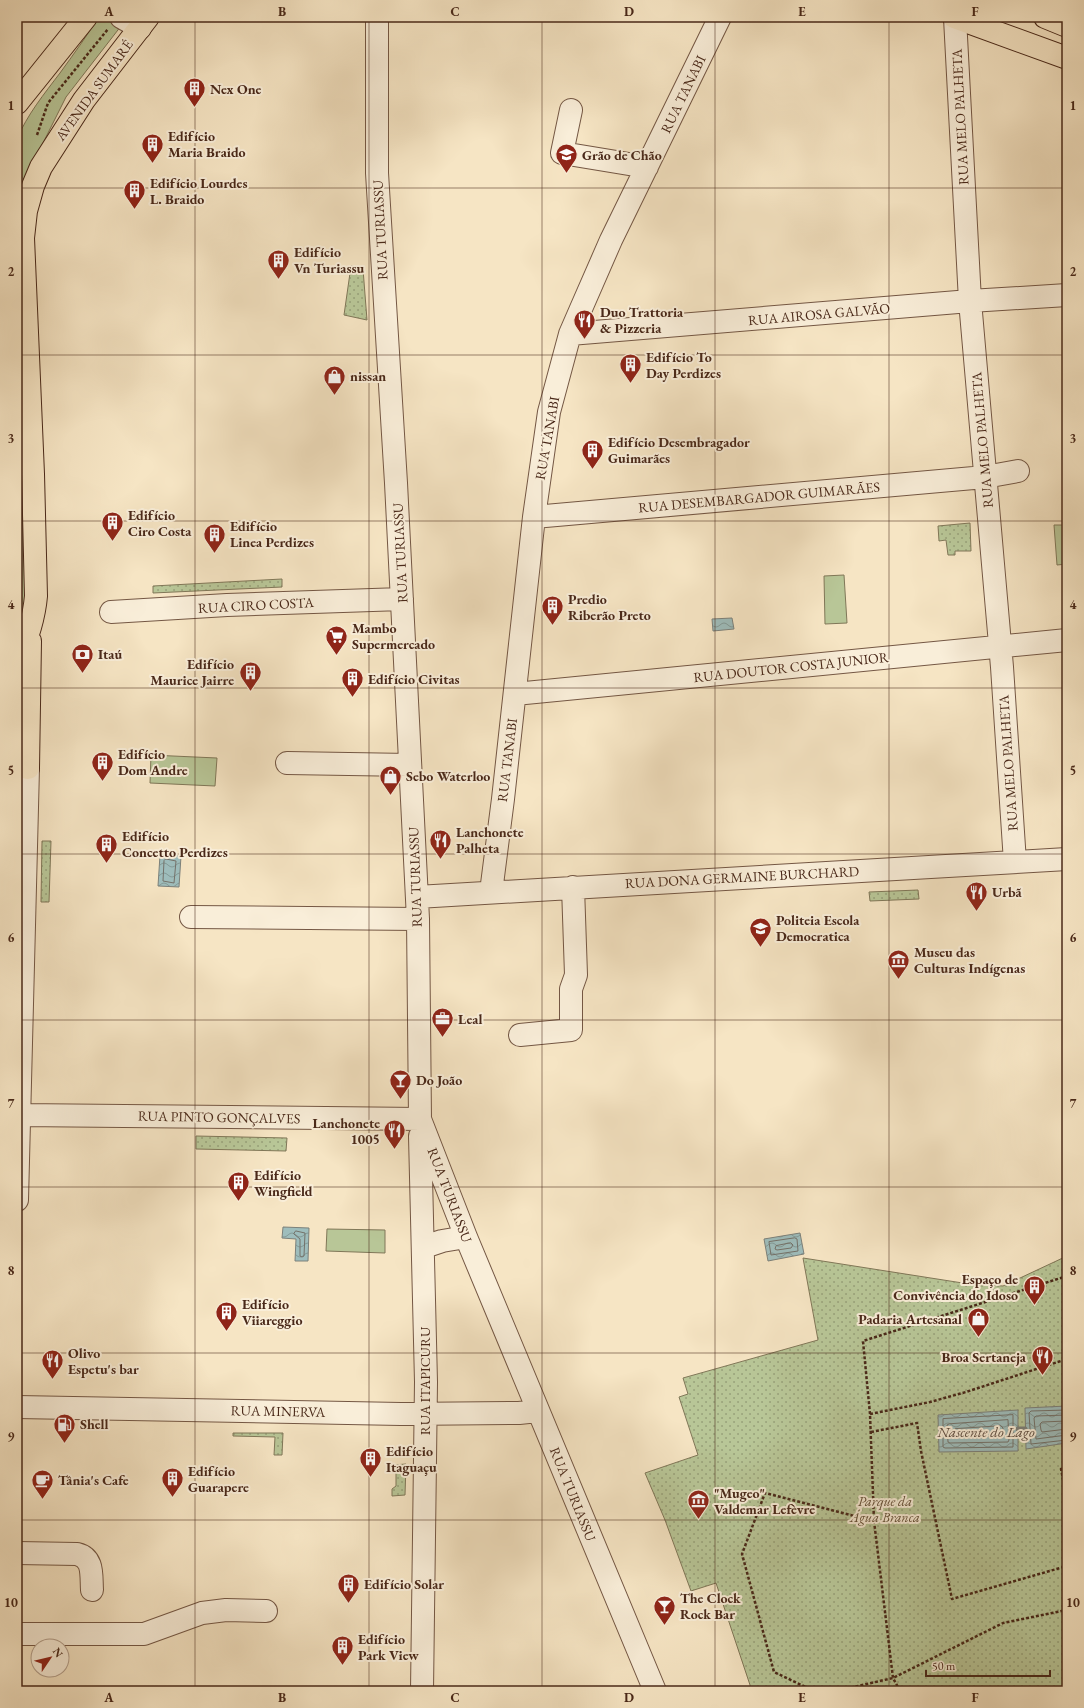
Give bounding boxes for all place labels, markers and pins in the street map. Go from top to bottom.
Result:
building icon: Nex One [182,76,208,109]
place label: Nex One [210,80,262,98]
place label: Edifício Maria Braido [168,127,245,161]
building icon: Edifício Maria Braido [139,131,165,164]
school or university icon: Grão de Chão [553,142,579,175]
place label: Grão de Chão [582,146,662,164]
place label: Edifício Lourdes L. Braido [150,174,247,208]
building icon: Edifício Lourdes L. Braido [121,178,147,211]
place label: Edifício Vn Turiassu [294,243,364,277]
building icon: Edifício Vn Turiassu [265,247,291,280]
place label: Duo Trattoria & Pizzeria [600,303,684,337]
restaurant icon: Duo Trattoria & Pizzeria [572,307,598,340]
place label: Edifício To Day Perdizes [646,348,721,382]
building icon: Edifício To Day Perdizes [618,352,644,385]
shop icon: nissan [322,363,348,396]
place label: nissan [350,367,386,385]
place label: Edifício Desembragador Guimarães [608,433,750,467]
building icon: Edifício Desembragador Guimarães [579,437,605,470]
place label: Edifício Ciro Costa [128,506,192,540]
building icon: Edifício Ciro Costa [99,510,125,543]
place label: Edifício Linea Perdizes [230,517,314,551]
building icon: Edifício Linea Perdizes [201,521,227,554]
place label: Predio Riberão Preto [568,590,651,624]
building icon: Predio Riberão Preto [539,594,565,627]
place label: Mambo Supermercado [352,619,435,653]
supermarket icon: Mambo Supermercado [323,623,349,656]
bank icon: Itaú [70,641,96,674]
place label: Itaú [98,645,122,663]
place label: Edifício Maurice Jairre [150,655,234,689]
building icon: Edifício Maurice Jairre [237,659,263,692]
building icon: Edifício Civitas [339,666,365,699]
place label: Edifício Civitas [368,670,460,688]
place label: Edifício Dom Andre [118,745,188,779]
building icon: Edifício Dom Andre [89,749,115,782]
shop icon: Sebo Waterloo [378,763,404,796]
place label: Sebo Waterloo [406,767,490,785]
place label: Lanchonete Palheta [456,823,524,857]
place label: Edifício Concetto Perdizes [122,827,228,861]
restaurant icon: Lanchonete Palheta [428,827,454,860]
building icon: Edifício Concetto Perdizes [94,831,120,864]
restaurant icon: Urbã [964,879,990,912]
place label: Urbã [992,883,1023,901]
place label: Politeia Escola Democratica [776,911,860,945]
school or university icon: Politeia Escola Democratica [748,915,774,948]
place label: Museu das Culturas Indígenas [914,943,1025,977]
museum icon: Museu das Culturas Indígenas [886,947,912,980]
office icon: Leal [429,1006,455,1039]
place label: Leal [458,1010,482,1028]
bar icon: Do João [387,1067,413,1100]
place label: Do João [416,1071,462,1089]
place label: Lanchonete 1005 [312,1114,380,1148]
restaurant icon: Lanchonete 1005 [382,1118,408,1151]
place label: Edifício Wingfield [254,1166,313,1200]
building icon: Edifício Wingfield [226,1170,252,1203]
place label: Espaço de Convivência do Idoso [893,1270,1018,1304]
building icon: Espaço de Convivência do Idoso [1021,1274,1047,1307]
place label: Edifício Viiareggio [242,1295,303,1329]
building icon: Edifício Viiareggio [213,1299,239,1332]
shop icon: Padaria Artesanal [965,1306,991,1339]
place label: Padaria Artesanal [858,1310,962,1328]
place label: Olivo Espetu's bar [68,1344,139,1378]
restaurant icon: Broa Sertaneja [1029,1344,1055,1377]
restaurant icon: Olivo Espetu's bar [40,1348,66,1381]
place label: Broa Sertaneja [941,1348,1027,1366]
fuel station icon: Shell [52,1411,78,1444]
place label: Shell [80,1415,109,1433]
place label: Edifício Itaguaçu [386,1442,437,1476]
building icon: Edifício Itaguaçu [357,1446,383,1479]
place label: Edifício Guarapere [188,1462,249,1496]
building icon: Edifício Guarapere [159,1466,185,1499]
cafe icon: Tânia's Cafe [29,1467,55,1500]
place label: Tânia's Cafe [58,1471,129,1489]
place label: "Mugeo" Valdemar Lefèvre [714,1484,815,1518]
museum icon: "Mugeo" Valdemar Lefèvre [686,1488,712,1521]
building icon: Edifício Solar [336,1571,362,1604]
place label: Edifício Solar [364,1575,444,1593]
place label: The Clock Rock Bar [680,1589,741,1623]
bar icon: The Clock Rock Bar [651,1593,677,1626]
place label: Edifício Park View [358,1630,419,1664]
building icon: Edifício Park View [330,1634,356,1667]

